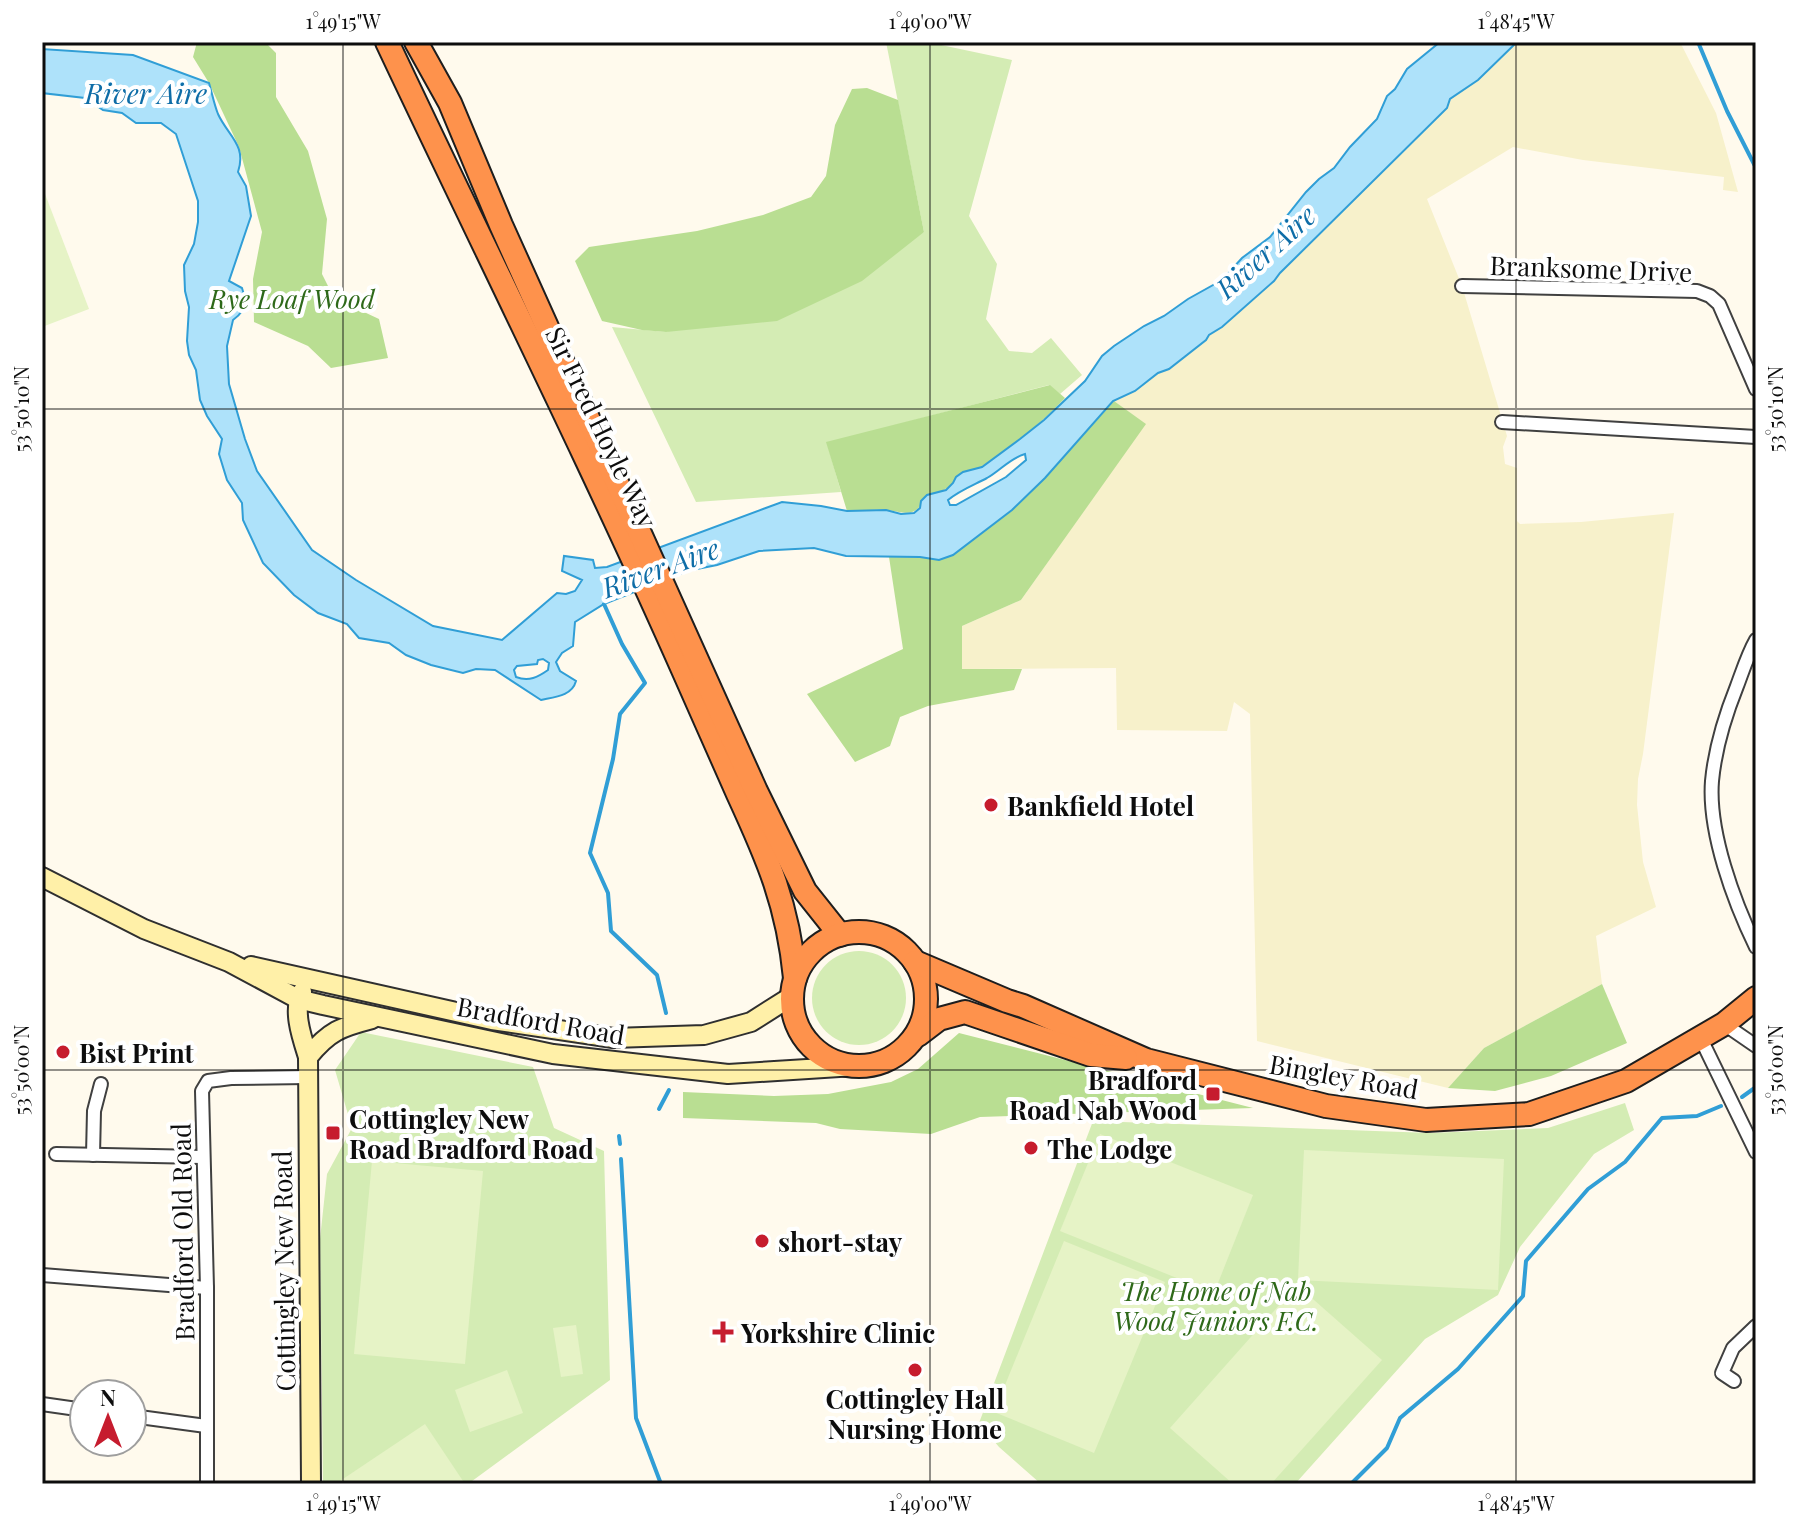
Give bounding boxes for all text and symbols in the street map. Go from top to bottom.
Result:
text: 1°49'15"W [306,7,381,34]
text: 1°49'00"W [889,7,972,34]
text: 1°48'45"W [1478,7,1555,34]
water label: River Aire [84,74,207,111]
water label: River Aire [1206,196,1323,306]
street label: Branksome Drive [1489,247,1693,289]
park label: Rye Loaf Wood [208,281,376,316]
street label: Sir Fred Hoyle Way [538,321,666,533]
text: 53°50'10"N [7,366,34,452]
text: 53°50'10"N [1761,366,1788,452]
water label: River Aire [595,529,724,606]
place label: Bankfield Hotel [1007,788,1194,823]
marker: Bankfield Hotel [982,796,1000,814]
street label: Bradford Road [454,988,628,1052]
text: 53°50'00"N [7,1025,34,1115]
text: 53°50'00"N [1761,1025,1788,1115]
place label: Bist Print [79,1035,195,1070]
marker: Bist Print [54,1043,72,1061]
street label: Bingley Road [1267,1046,1421,1106]
place label: Bradford Road Nab Wood [1009,1062,1197,1127]
marker: Bradford Road Nab Wood [1204,1085,1222,1103]
place label: Cottingley New Road Bradford Road [349,1101,594,1166]
street label: Bradford Old Road [163,1123,201,1341]
marker: Cottingley New Road Bradford Road [324,1124,342,1142]
place label: The Lodge [1047,1131,1172,1166]
marker: The Lodge [1022,1139,1040,1157]
street label: Cottingley New Road [263,1150,303,1392]
place label: short-stay [778,1224,903,1259]
marker: short-stay [753,1232,771,1250]
park label: The Home of Nab Wood Juniors F.C. [1113,1273,1319,1338]
place label: Yorkshire Clinic [740,1315,935,1350]
marker: Yorkshire Clinic [712,1321,734,1343]
marker: Cottingley Hall Nursing Home [906,1361,924,1379]
north arrow [68,1378,148,1458]
place label: Cottingley Hall Nursing Home [826,1381,1004,1446]
text: N [100,1382,116,1412]
text: 1°49'15"W [306,1489,381,1516]
text: 1°49'00"W [889,1489,972,1516]
text: 1°48'45"W [1478,1489,1555,1516]

